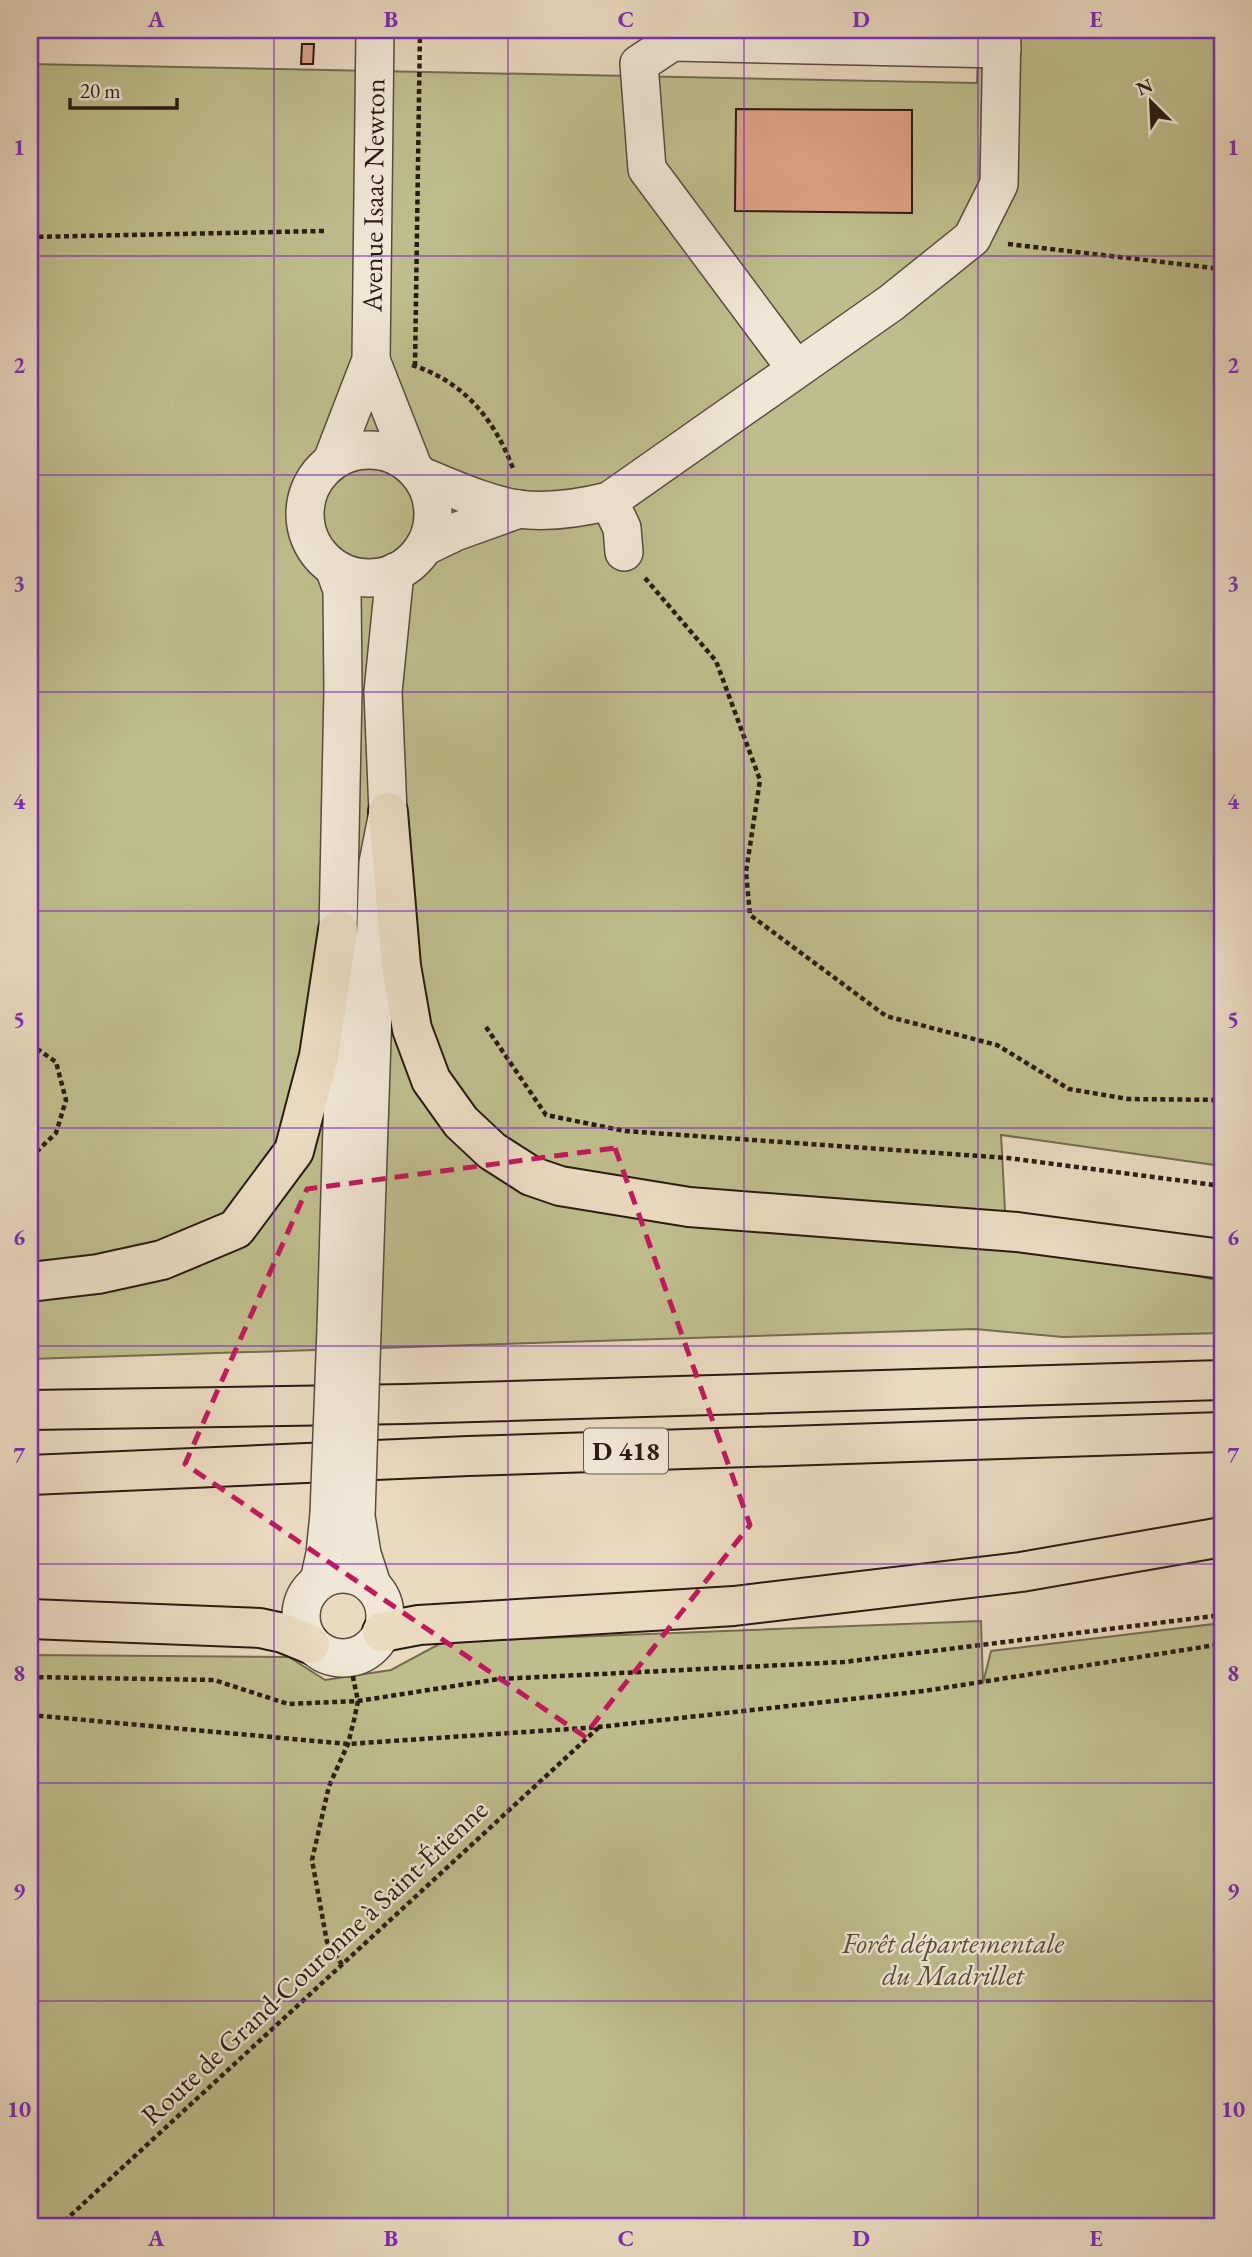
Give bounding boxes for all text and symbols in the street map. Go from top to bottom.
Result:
text: A [147,4,165,34]
text: B [384,4,398,34]
text: C [618,4,634,34]
text: D [852,4,870,34]
text: E [1089,4,1103,34]
scale bar [70,66,177,110]
north arrow [1116,66,1186,136]
text: N [1132,72,1157,101]
text: 20 m [80,77,121,104]
street label: Avenue Isaac Newton [354,78,392,313]
text: 1 [13,132,25,162]
text: 1 [1227,132,1239,162]
text: 2 [13,350,25,380]
text: 2 [1227,350,1239,380]
text: 3 [13,568,25,598]
text: 3 [1227,568,1239,598]
text: 4 [13,786,26,816]
text: 4 [1227,786,1240,816]
text: 5 [13,1004,25,1034]
text: 5 [1227,1004,1239,1034]
text: 6 [13,1222,25,1252]
text: 6 [1227,1222,1239,1252]
road number: D 418 [584,1428,668,1474]
text: 7 [13,1440,26,1470]
text: 7 [1227,1440,1240,1470]
text: 8 [13,1658,25,1688]
text: 8 [1227,1658,1239,1688]
street label: Route de Grand-Couronne à Saint-Étienne [133,1791,495,2132]
text: 9 [13,1876,25,1906]
text: 9 [1227,1876,1239,1906]
park label: Forêt départementale du Madrillet [841,1925,1064,1993]
text: 10 [7,2094,31,2124]
text: 10 [1221,2094,1245,2124]
text: A [147,2223,165,2253]
text: B [384,2223,398,2253]
text: C [618,2223,634,2253]
text: D [852,2223,870,2253]
text: E [1089,2223,1103,2253]

